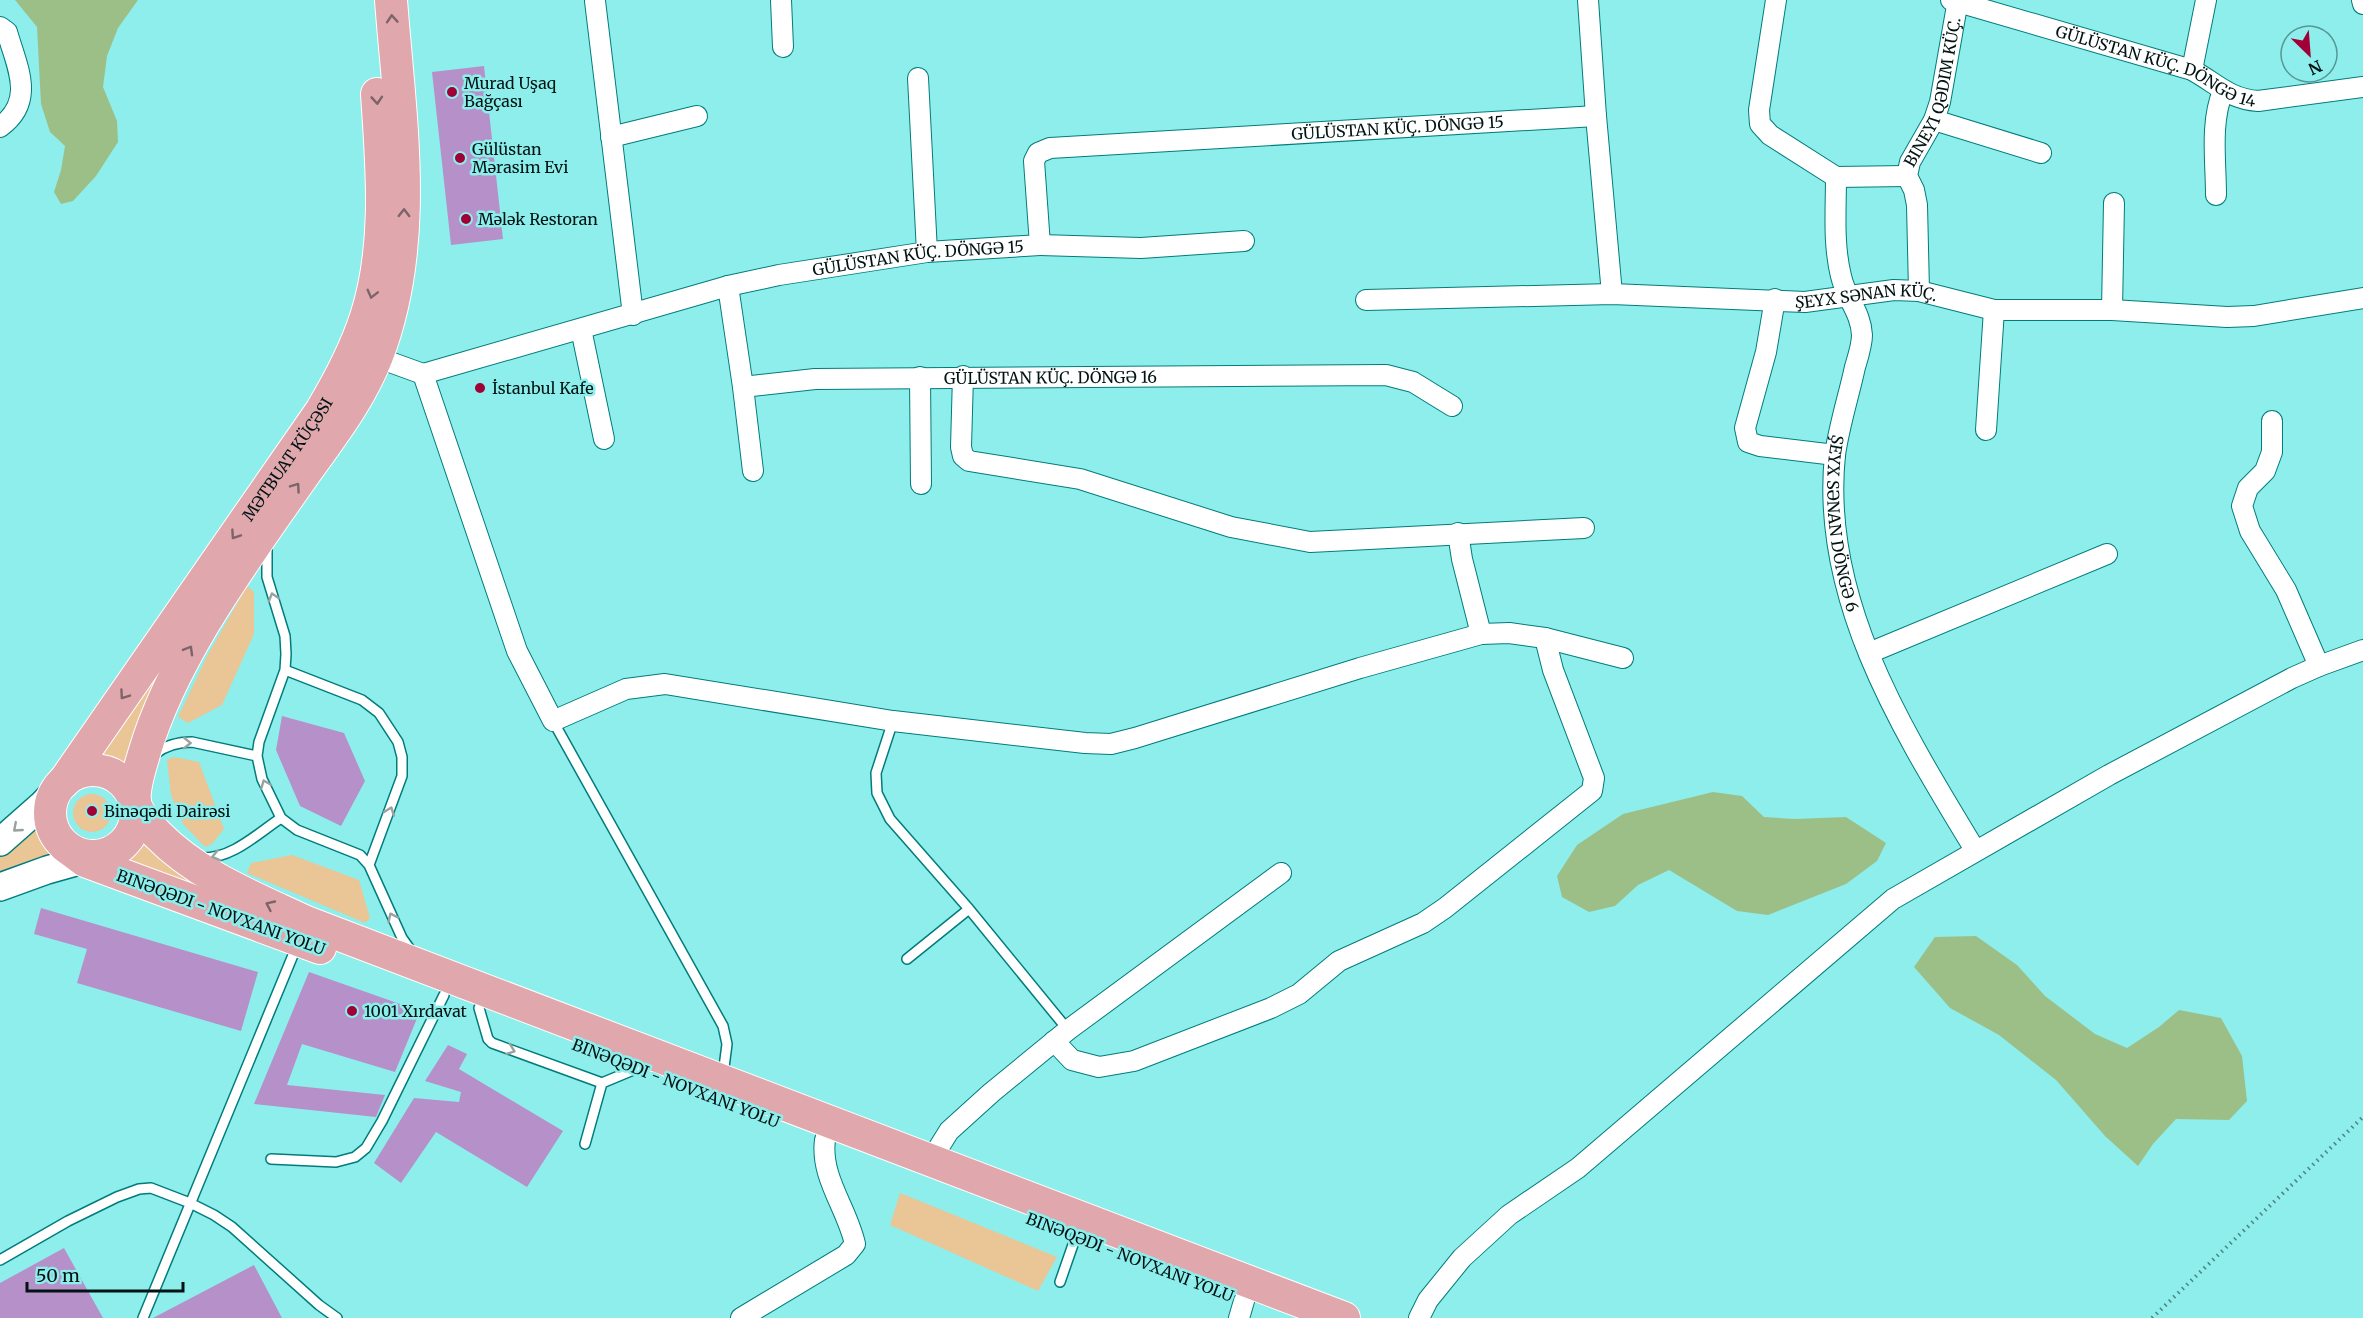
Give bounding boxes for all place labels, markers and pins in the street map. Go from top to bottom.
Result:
place label: Murad Uşaq Bağçası [464,73,557,111]
marker: Murad Uşaq Bağçası [445,85,459,99]
place label: Gülüstan Mərasim Evi [472,139,568,177]
marker: Gülüstan Mərasim Evi [453,151,467,165]
place label: Mələk Restoran [478,209,598,229]
marker: Mələk Restoran [459,212,473,226]
place label: İstanbul Kafe [492,378,594,398]
marker: İstanbul Kafe [473,381,487,395]
place label: Binəqədi Dairəsi [104,801,230,821]
marker: Binəqədi Dairəsi [85,804,99,818]
place label: 1001 Xırdavat [364,1001,468,1021]
marker: 1001 Xırdavat [345,1004,359,1018]

